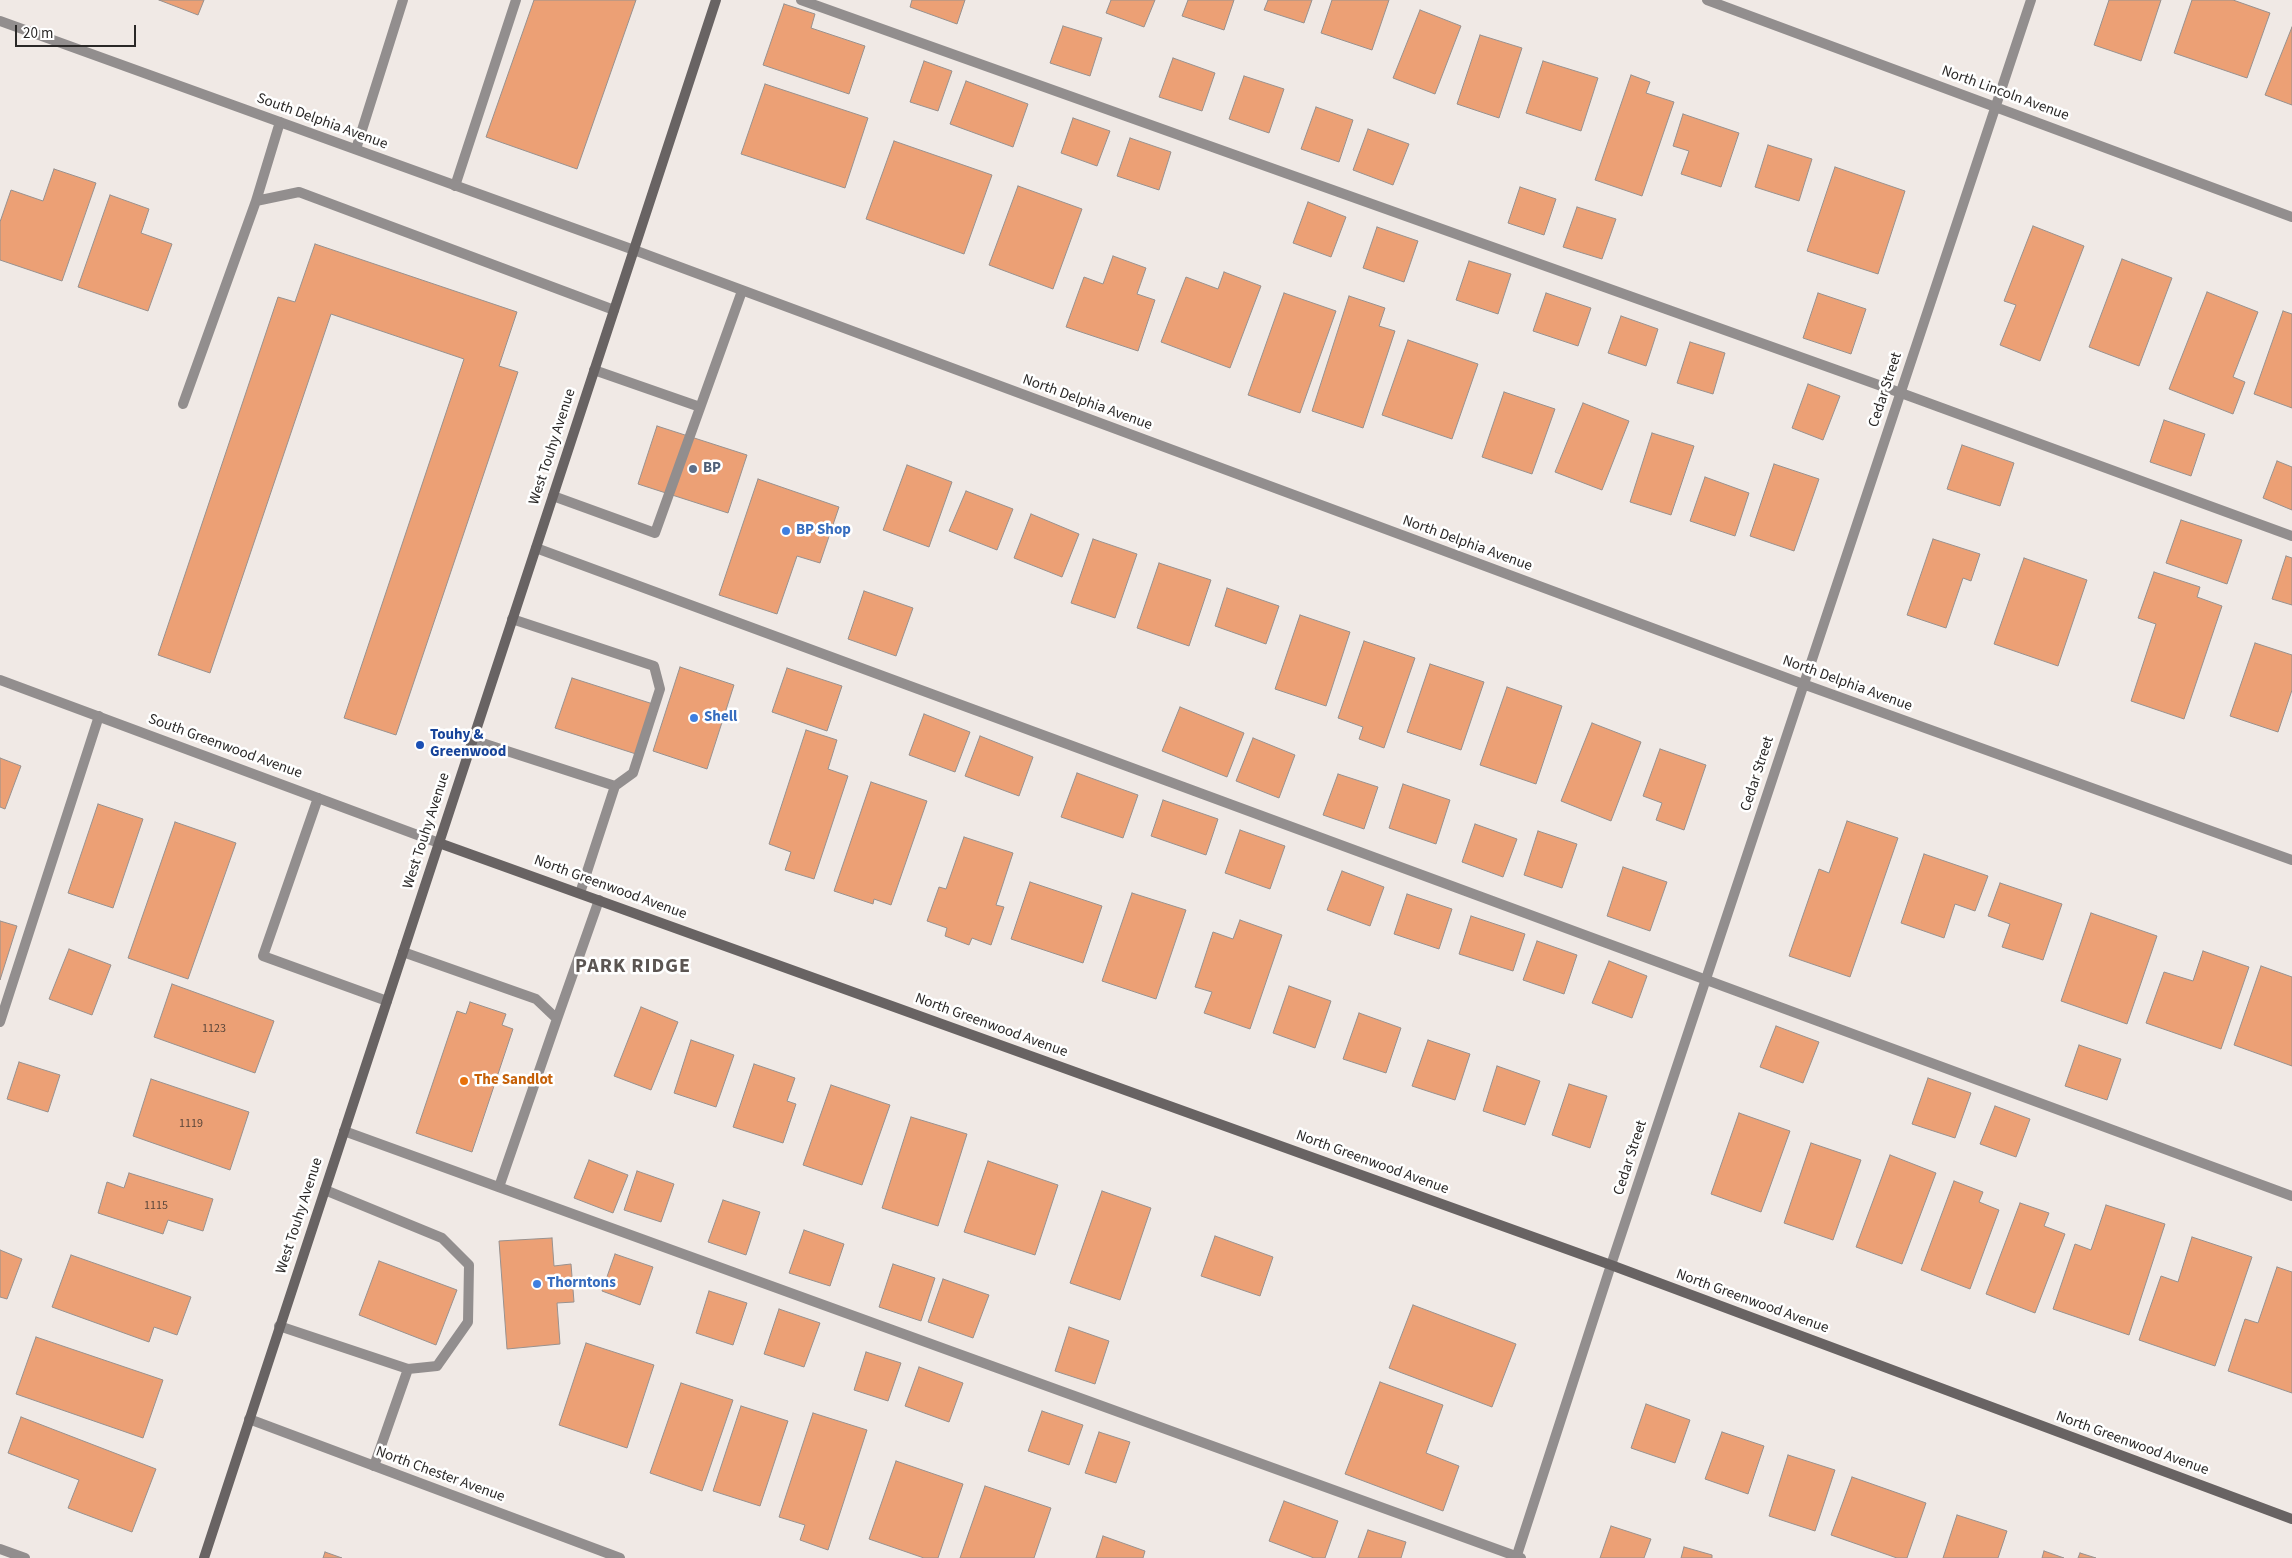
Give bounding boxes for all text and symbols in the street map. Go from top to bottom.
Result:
scale bar [18,15,139,47]
text: 20 m [23,23,53,44]
street label: North Lincoln Avenue [1939,63,2071,125]
street label: South Delphia Avenue [254,90,390,154]
street label: Cedar Street [1865,350,1907,430]
street label: North Delphia Avenue [1020,371,1154,435]
street label: West Touhy Avenue [526,387,580,507]
place label: BP [703,460,721,478]
marker: BP [687,463,699,475]
street label: North Delphia Avenue [1400,512,1534,576]
place label: BP Shop [796,522,851,540]
marker: BP Shop [780,525,792,537]
street label: North Delphia Avenue [1780,652,1914,716]
place label: Shell [704,709,737,727]
street label: South Greenwood Avenue [146,711,304,783]
marker: Shell [688,712,700,724]
place label: Touhy & Greenwood [430,727,506,762]
street label: Cedar Street [1737,734,1779,814]
marker: Touhy & Greenwood [414,739,426,751]
street label: West Touhy Avenue [400,771,454,891]
street label: North Greenwood Avenue [531,852,689,924]
district label: PARK RIDGE [574,956,692,980]
street label: North Greenwood Avenue [912,990,1070,1062]
house number: 1123 [202,1022,226,1036]
place label: The Sandlot [474,1072,553,1090]
marker: The Sandlot [458,1075,470,1087]
house number: 1119 [179,1117,203,1131]
street label: Cedar Street [1610,1118,1652,1198]
street label: North Greenwood Avenue [1293,1127,1451,1199]
street label: West Touhy Avenue [273,1156,327,1276]
house number: 1115 [144,1199,168,1213]
street label: North Greenwood Avenue [1673,1266,1831,1338]
place label: Thorntons [547,1275,616,1293]
marker: Thorntons [531,1278,543,1290]
street label: North Greenwood Avenue [2053,1408,2211,1480]
street label: North Chester Avenue [373,1443,507,1507]

